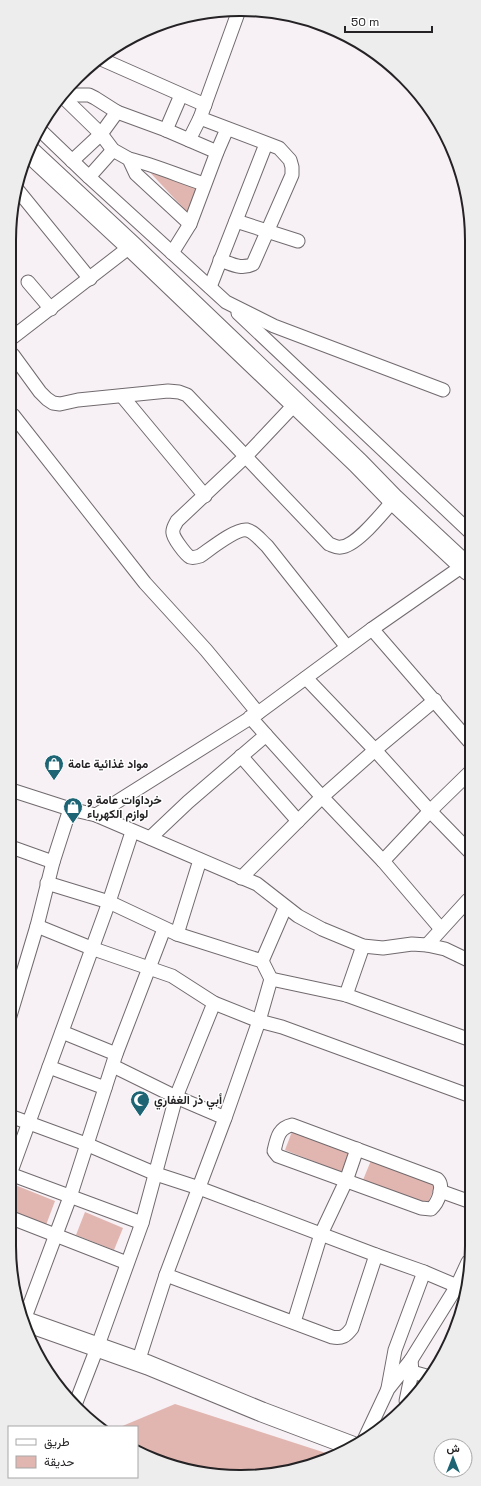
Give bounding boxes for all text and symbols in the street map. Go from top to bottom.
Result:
scale bar [345,8,432,34]
text: 50 m [351,14,379,30]
shop icon: مواد غذائية عامة [43,753,65,781]
place label: مواد غذائية عامة [68,756,149,772]
place label: خرداوات عامة و لوازم الكهرباء [87,792,162,822]
shop icon: خرداوات عامة و لوازم الكهرباء [62,796,84,824]
mosque icon: أبي ذر الغفاري [129,1089,151,1117]
place label: أبي ذر الغفاري [154,1092,222,1110]
legend [8,1426,138,1478]
text: طريق [44,1434,70,1450]
north arrow [433,1438,473,1478]
text: ش [446,1441,460,1455]
text: حديقة [44,1454,74,1470]

